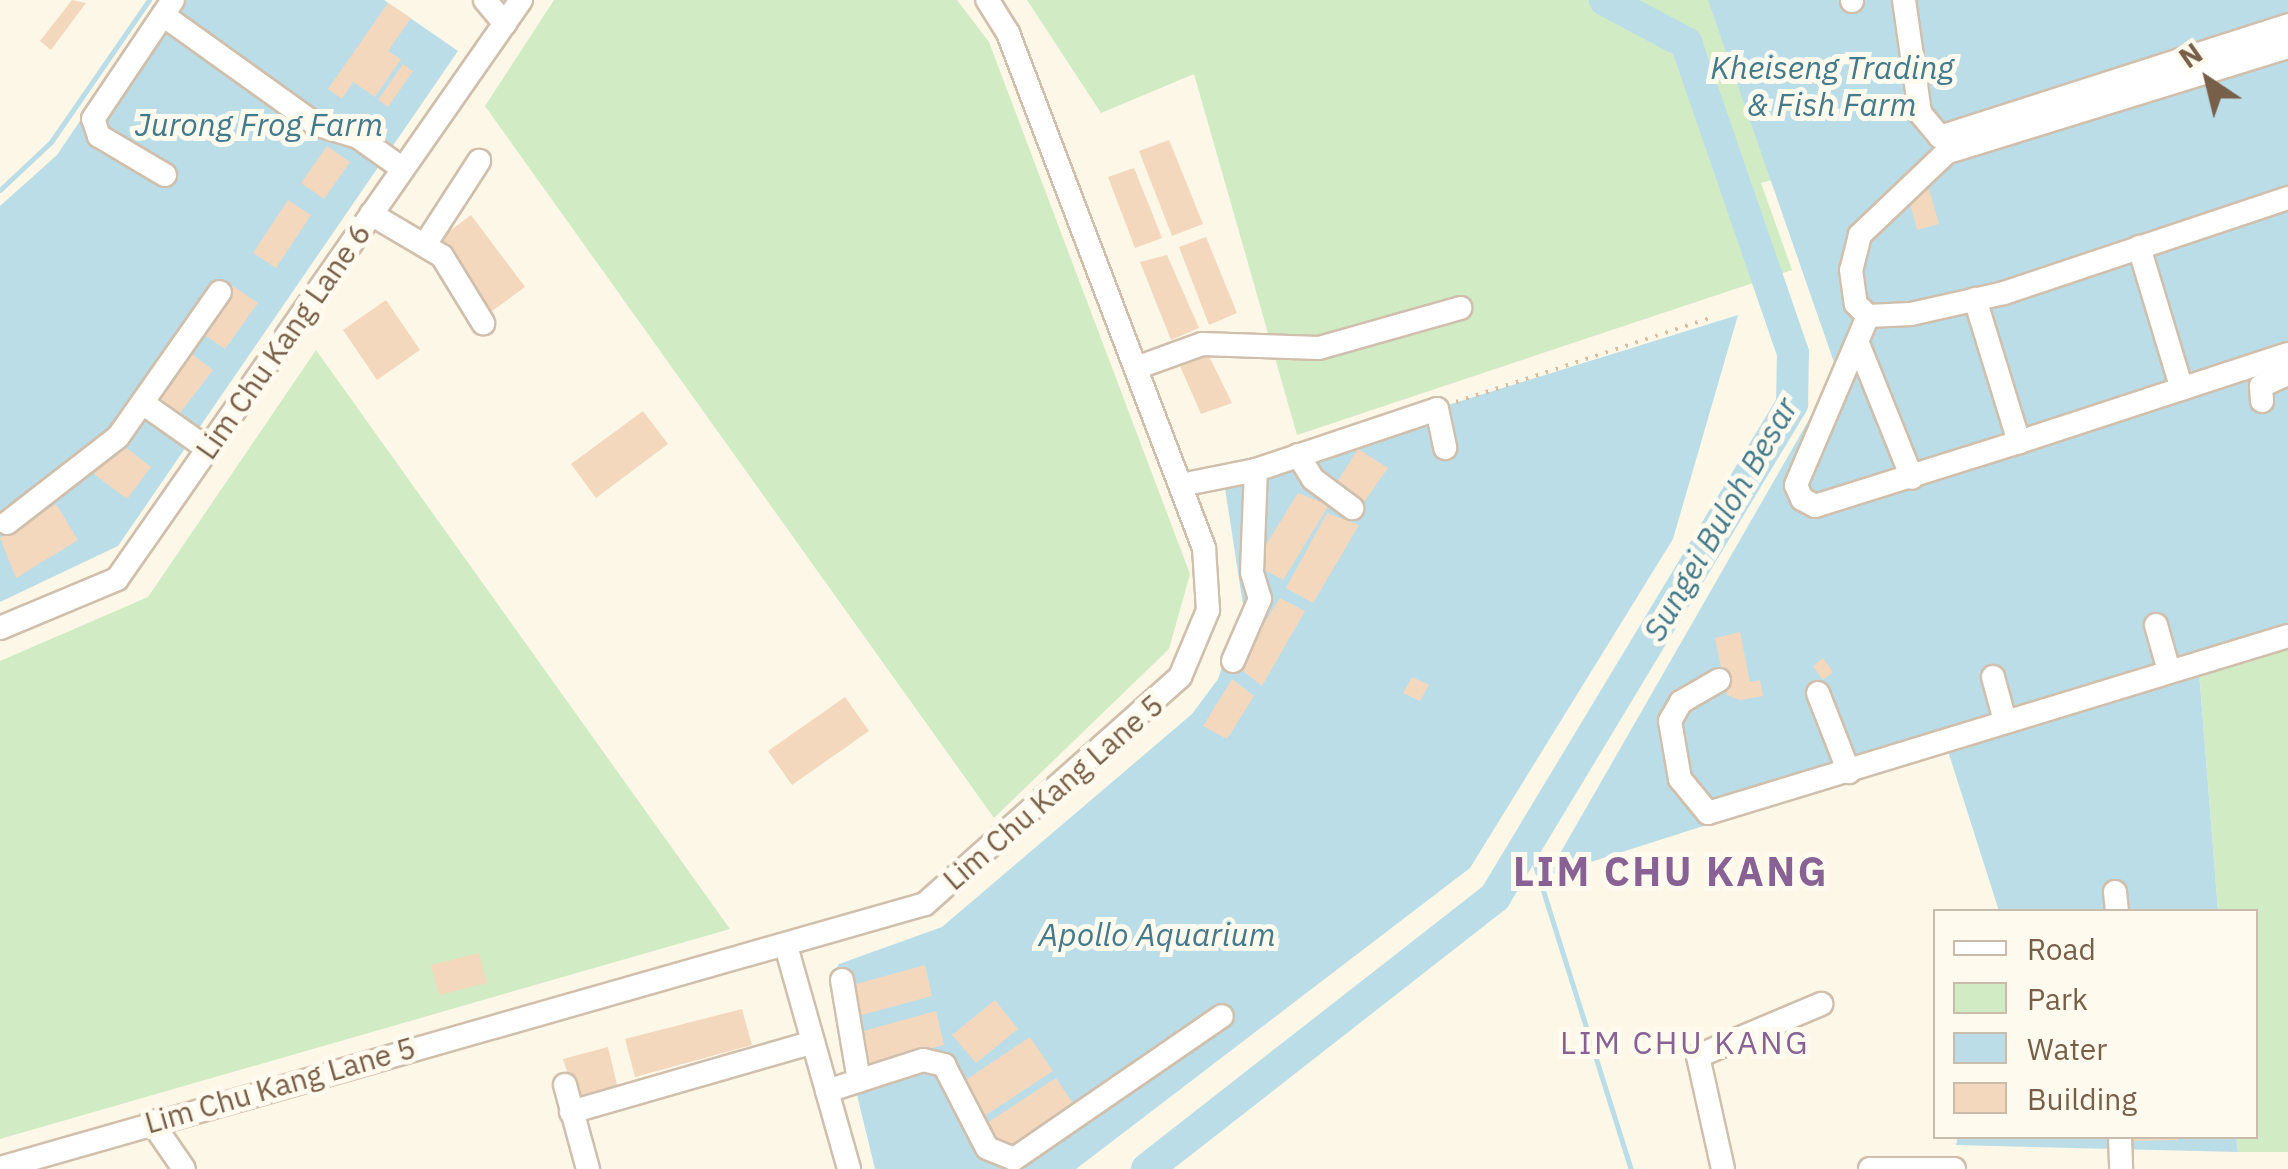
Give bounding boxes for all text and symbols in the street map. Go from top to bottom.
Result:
north arrow [2158,30,2258,130]
text: N [2172,34,2209,76]
water label: Kheiseng Trading & Fish Farm [1710,49,1954,124]
water label: Jurong Frog Farm [135,105,383,143]
street label: Lim Chu Kang Lane 6 [188,216,378,466]
water label: Sungei Buloh Besar [1635,391,1805,647]
street label: Lim Chu Kang Lane 5 [936,687,1170,897]
district label: LIM CHU KANG [1513,847,1829,895]
legend [1933,909,2258,1139]
water label: Apollo Aquarium [1038,915,1276,953]
text: Road [2027,929,2096,968]
text: Park [2027,979,2088,1018]
district label: LIM CHU KANG [1560,1023,1810,1061]
street label: Lim Chu Kang Lane 5 [141,1029,419,1141]
text: Water [2027,1029,2107,1068]
text: Building [2027,1079,2137,1118]

